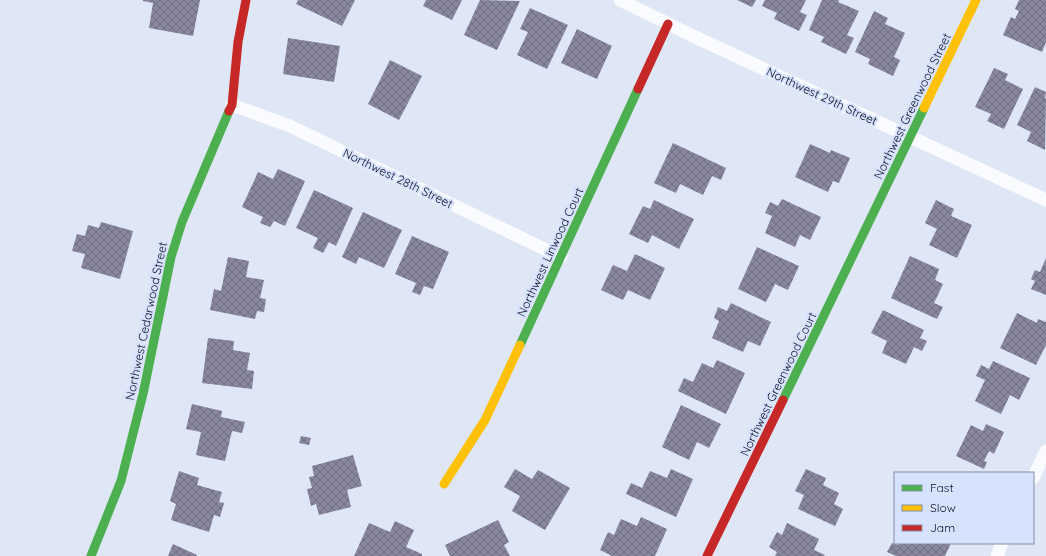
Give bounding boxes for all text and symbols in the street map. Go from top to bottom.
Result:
street label: Northwest Greenwood Street [870,31,954,181]
street label: Northwest 29th Street [764,64,880,128]
street label: Northwest 28th Street [341,145,455,211]
street label: Northwest Linwood Court [513,185,587,319]
street label: Northwest Cedarwood Street [122,240,170,402]
street label: Northwest Greenwood Court [737,310,819,458]
legend [894,472,1034,544]
text: Fast [930,480,954,495]
text: Slow [930,500,956,515]
text: Jam [930,520,955,535]

